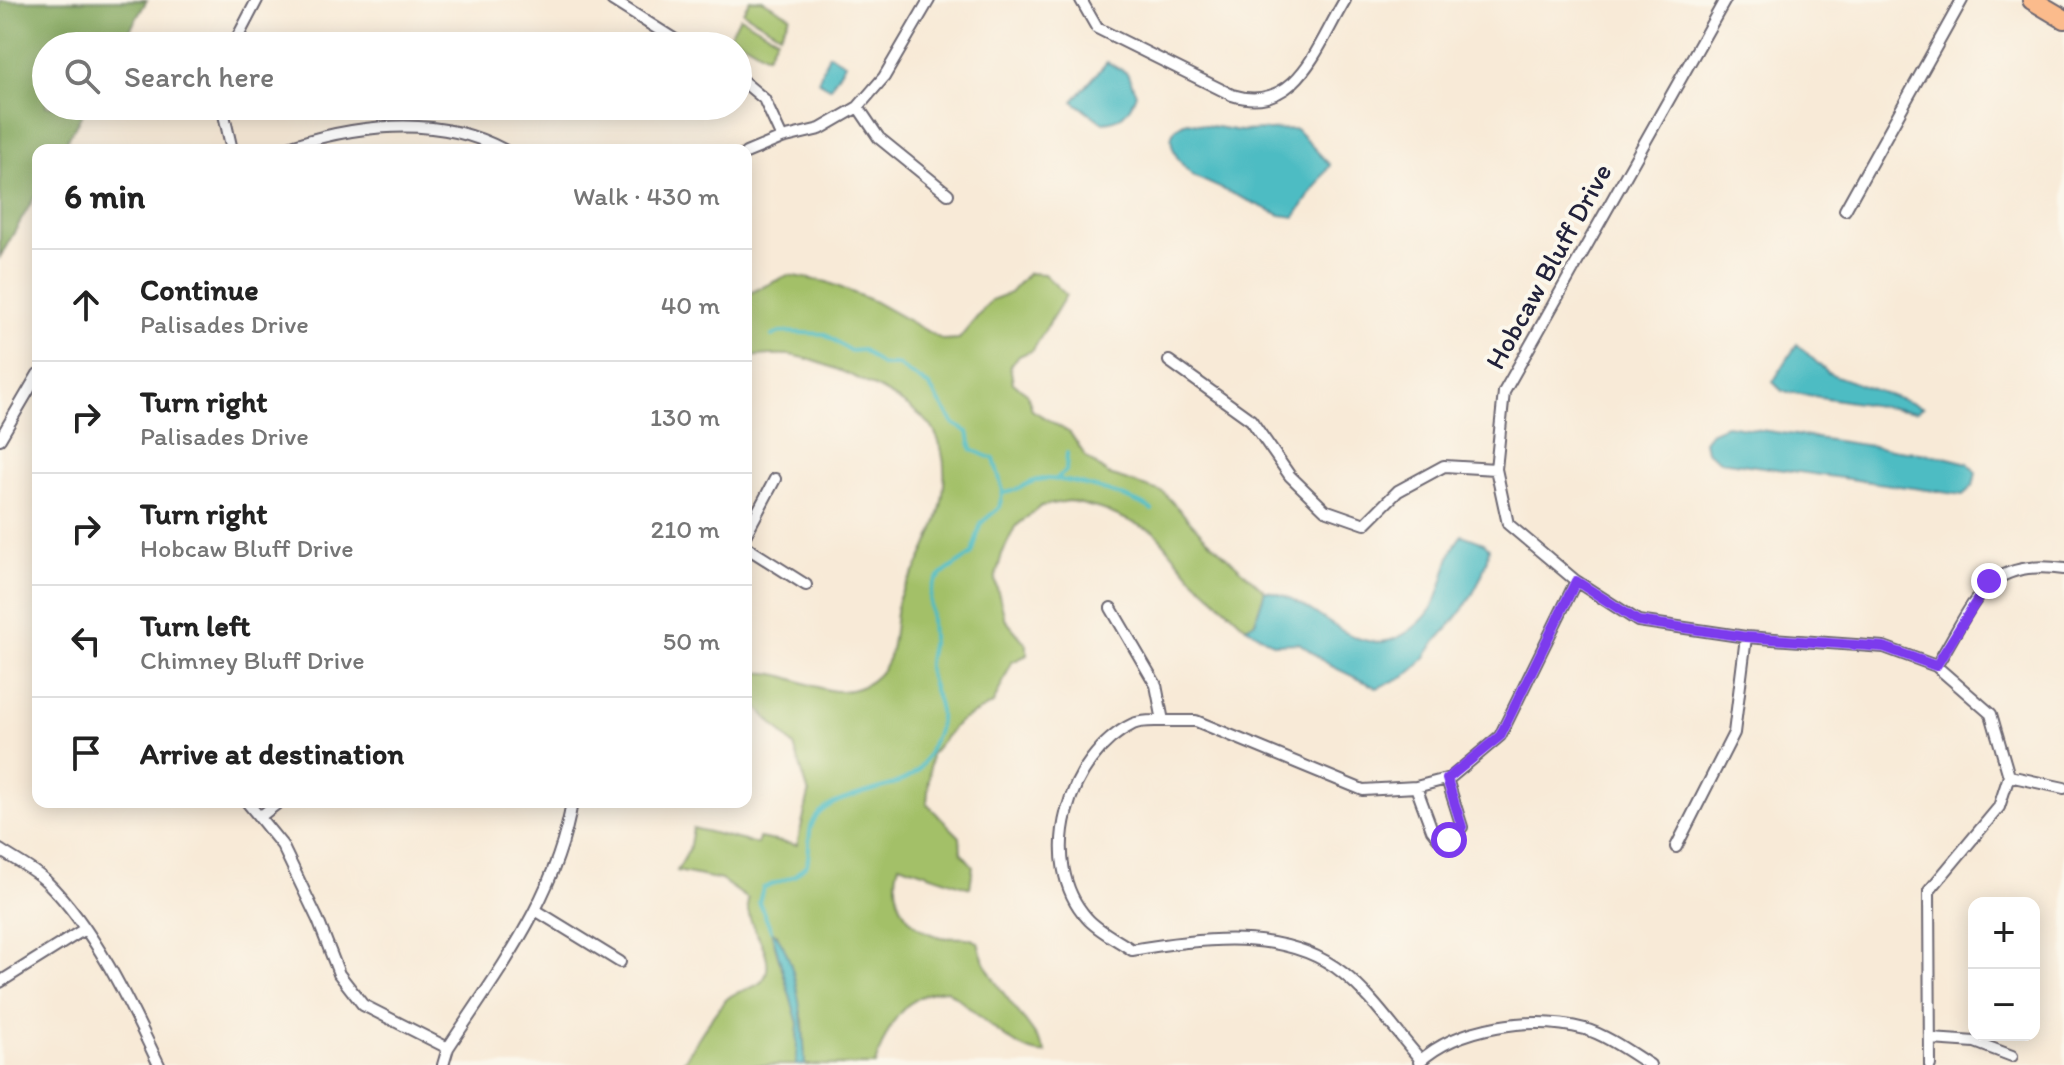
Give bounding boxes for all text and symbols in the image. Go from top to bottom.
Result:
search box [32,32,752,120]
icon: search [60,54,104,98]
text: Search here [124,58,274,95]
street label: Hobcaw Bluff Drive [1477,157,1619,375]
text: 6 min [64,176,145,217]
text: Walk · 430 m [573,180,720,212]
text: Continue [140,271,259,308]
icon: ahead [64,283,108,327]
text: 40 m [661,289,720,321]
text: Palisades Drive [140,308,309,340]
text: Turn right [140,383,268,420]
icon: right [64,395,108,439]
text: 130 m [650,401,720,433]
text: Palisades Drive [140,420,309,452]
text: Turn right [140,495,268,532]
icon: right [64,507,108,551]
text: 210 m [651,513,720,545]
text: Hobcaw Bluff Drive [140,532,354,564]
route end [1971,563,2007,599]
text: Turn left [140,607,251,644]
icon: left [64,619,108,663]
text: 50 m [663,625,720,657]
text: Chimney Bluff Drive [140,644,365,676]
icon: arrive [64,731,108,775]
text: Arrive at destination [140,735,404,772]
route start [1431,822,1467,858]
map controls [1968,897,2040,1041]
button: + [1968,897,2040,969]
button: − [1968,969,2040,1041]

